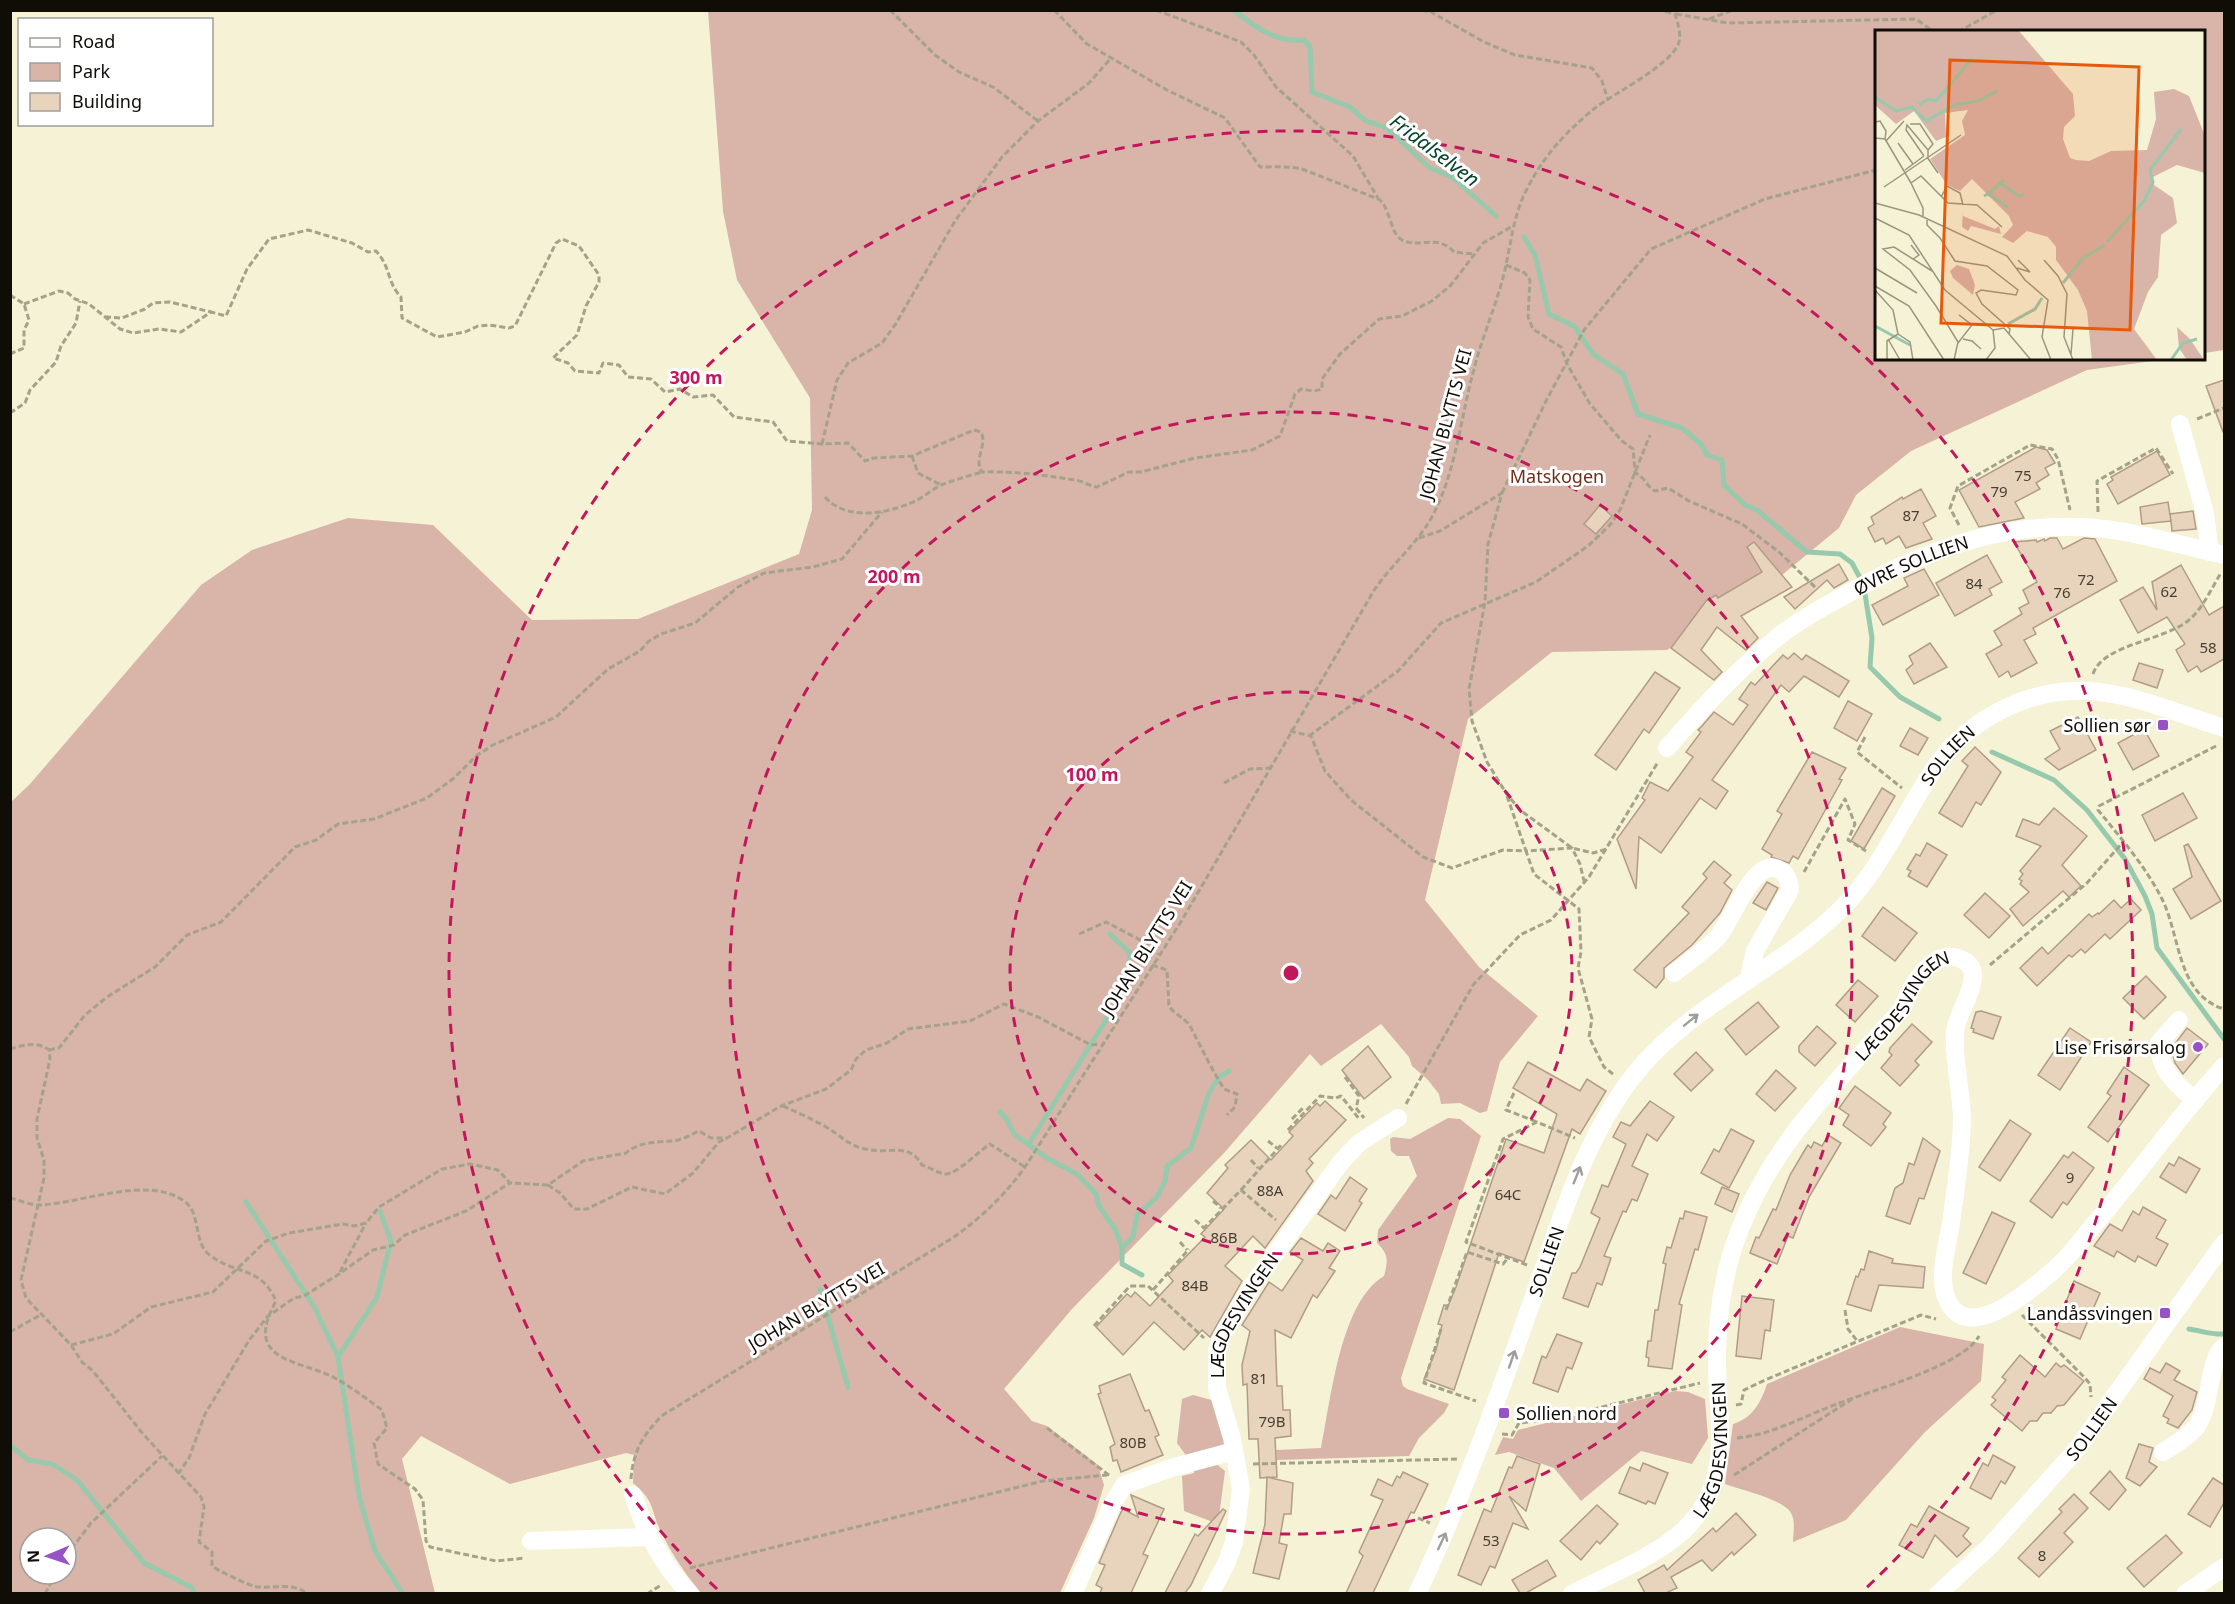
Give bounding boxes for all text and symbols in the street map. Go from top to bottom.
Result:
legend [18,18,213,126]
text: Road [72,29,115,53]
inset map [1875,30,2205,360]
text: Park [72,59,110,83]
text: Building [72,89,142,113]
water label: Fridalselven [1385,107,1485,193]
street label: JOHAN BLYTTS VEI [1413,346,1477,504]
text: 300 m [669,365,723,389]
park label: Matskogen [1510,464,1604,488]
house number: 75 [2014,465,2032,485]
house number: 79 [1990,481,2008,501]
house number: 87 [1902,505,1920,525]
street label: ØVRE SOLLIEN [1849,530,1971,600]
text: 200 m [867,564,921,588]
house number: 72 [2077,569,2095,589]
house number: 84 [1965,573,1983,593]
house number: 62 [2160,581,2178,601]
house number: 76 [2053,582,2071,602]
house number: 58 [2199,637,2217,657]
place label: Sollien sør [2063,713,2152,737]
marker: Sollien sør [2156,718,2170,732]
street label: SOLLIEN [1915,719,1980,790]
text: 100 m [1065,762,1119,786]
street label: JOHAN BLYTTS VEI [1094,876,1197,1022]
street label: LÆGDESVINGEN [1849,945,1952,1066]
centre of rings [1281,963,1301,983]
one-way arrow [1683,1013,1699,1026]
place label: Lise Frisørsalog [2055,1035,2186,1059]
marker: Lise Frisørsalog [2191,1040,2205,1054]
one-way arrow [1573,1166,1584,1185]
house number: 9 [2066,1167,2074,1187]
house number: 88A [1257,1180,1284,1200]
house number: 64C [1495,1184,1522,1204]
street label: SOLLIEN [1523,1223,1569,1300]
house number: 86B [1211,1227,1237,1247]
street label: LÆGDESVINGEN [1205,1249,1284,1378]
street label: JOHAN BLYTTS VEI [742,1256,889,1357]
house number: 84B [1182,1275,1208,1295]
place label: Landåssvingen [2027,1301,2153,1325]
marker: Landåssvingen [2158,1306,2172,1320]
one-way arrow [1508,1350,1519,1369]
house number: 81 [1250,1368,1268,1388]
street label: LÆGDESVINGEN [1687,1381,1732,1523]
street label: SOLLIEN [2060,1392,2122,1465]
place label: Sollien nord [1516,1401,1617,1425]
marker: Sollien nord [1497,1406,1511,1420]
house number: 79B [1259,1411,1285,1431]
house number: 80B [1120,1432,1146,1452]
north arrow [18,1526,78,1586]
house number: 53 [1482,1530,1500,1550]
one-way arrow [1437,1532,1448,1550]
house number: 8 [2038,1545,2046,1565]
text: N [22,1550,44,1563]

